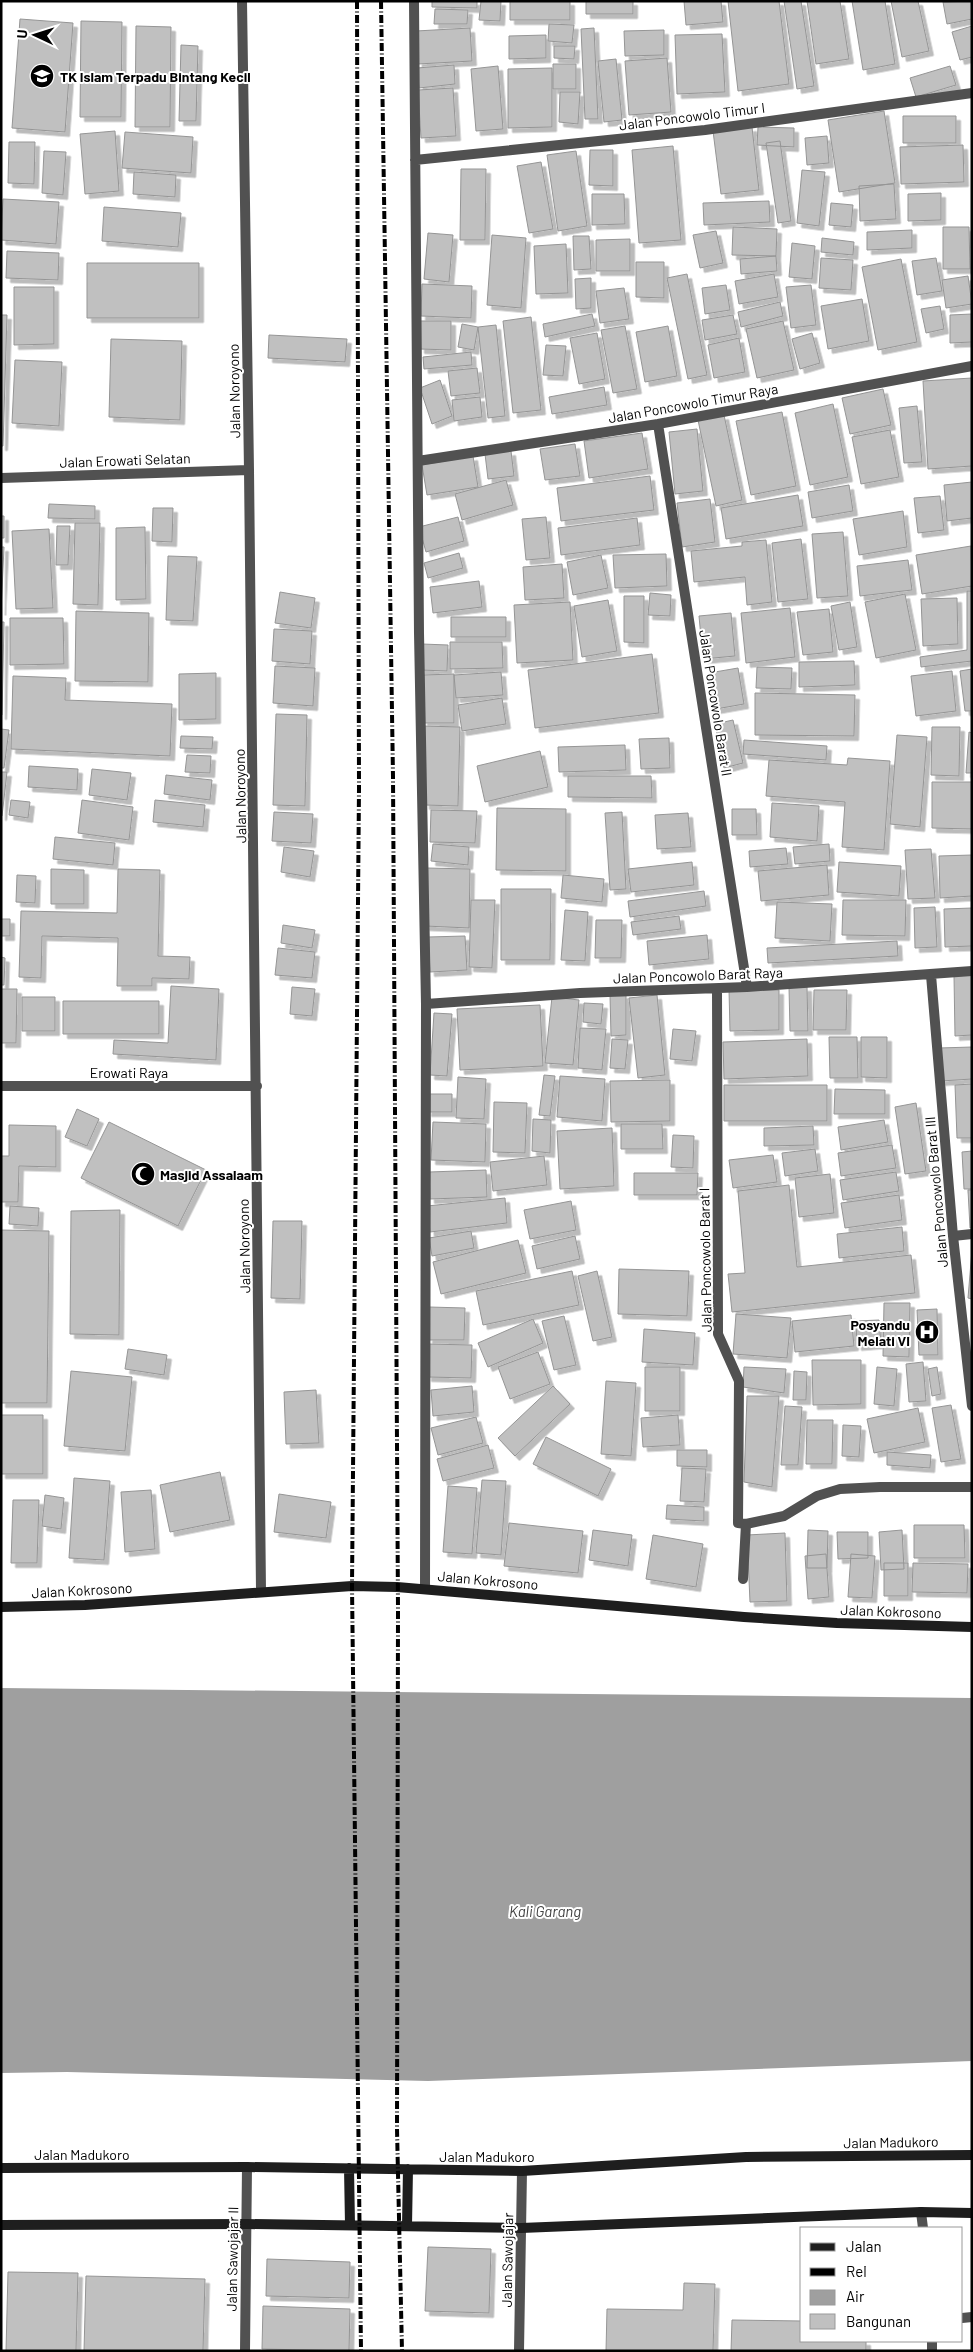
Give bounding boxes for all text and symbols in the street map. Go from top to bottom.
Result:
north arrow [10,10,60,60]
text: U [13,29,30,39]
school or university icon: TK Islam Terpadu Bintang Kecil [29,63,55,89]
place label: TK Islam Terpadu Bintang Kecil [60,68,251,85]
street label: Jalan Poncowolo Timur I [618,99,766,133]
street label: Jalan Noroyono [225,344,243,438]
street label: Jalan Poncowolo Timur Raya [607,380,779,426]
street label: Jalan Erowati Selatan [59,449,191,471]
street label: Jalan Poncowolo Barat II [696,629,736,777]
street label: Jalan Noroyono [231,749,249,843]
street label: Jalan Poncowolo Barat Raya [613,964,783,986]
street label: Erowati Raya [90,1064,168,1081]
street label: Jalan Poncowolo Barat III [921,1116,951,1268]
mosque icon: Masjid Assalaam [130,1161,156,1187]
place label: Masjid Assalaam [160,1166,263,1183]
street label: Jalan Poncowolo Barat I [695,1188,715,1332]
street label: Jalan Noroyono [235,1199,253,1293]
place label: Posyandu Melati VI [850,1316,910,1349]
hospital icon: Posyandu Melati VI [914,1319,940,1345]
street label: Jalan Kokrosono [437,1567,539,1593]
street label: Jalan Kokrosono [31,1579,133,1601]
street label: Jalan Kokrosono [840,1601,942,1621]
water label: Kali Garang [509,1902,581,1920]
street label: Jalan Madukoro [843,2133,939,2151]
street label: Jalan Madukoro [34,2146,130,2163]
street label: Jalan Madukoro [439,2148,535,2165]
street label: Jalan Sawojajar II [223,2206,241,2312]
street label: Jalan Sawojajar [498,2212,516,2308]
legend [800,2227,963,2342]
text: Jalan [846,2237,882,2255]
text: Rel [846,2262,867,2280]
text: Air [846,2287,865,2305]
text: Bangunan [846,2312,911,2330]

